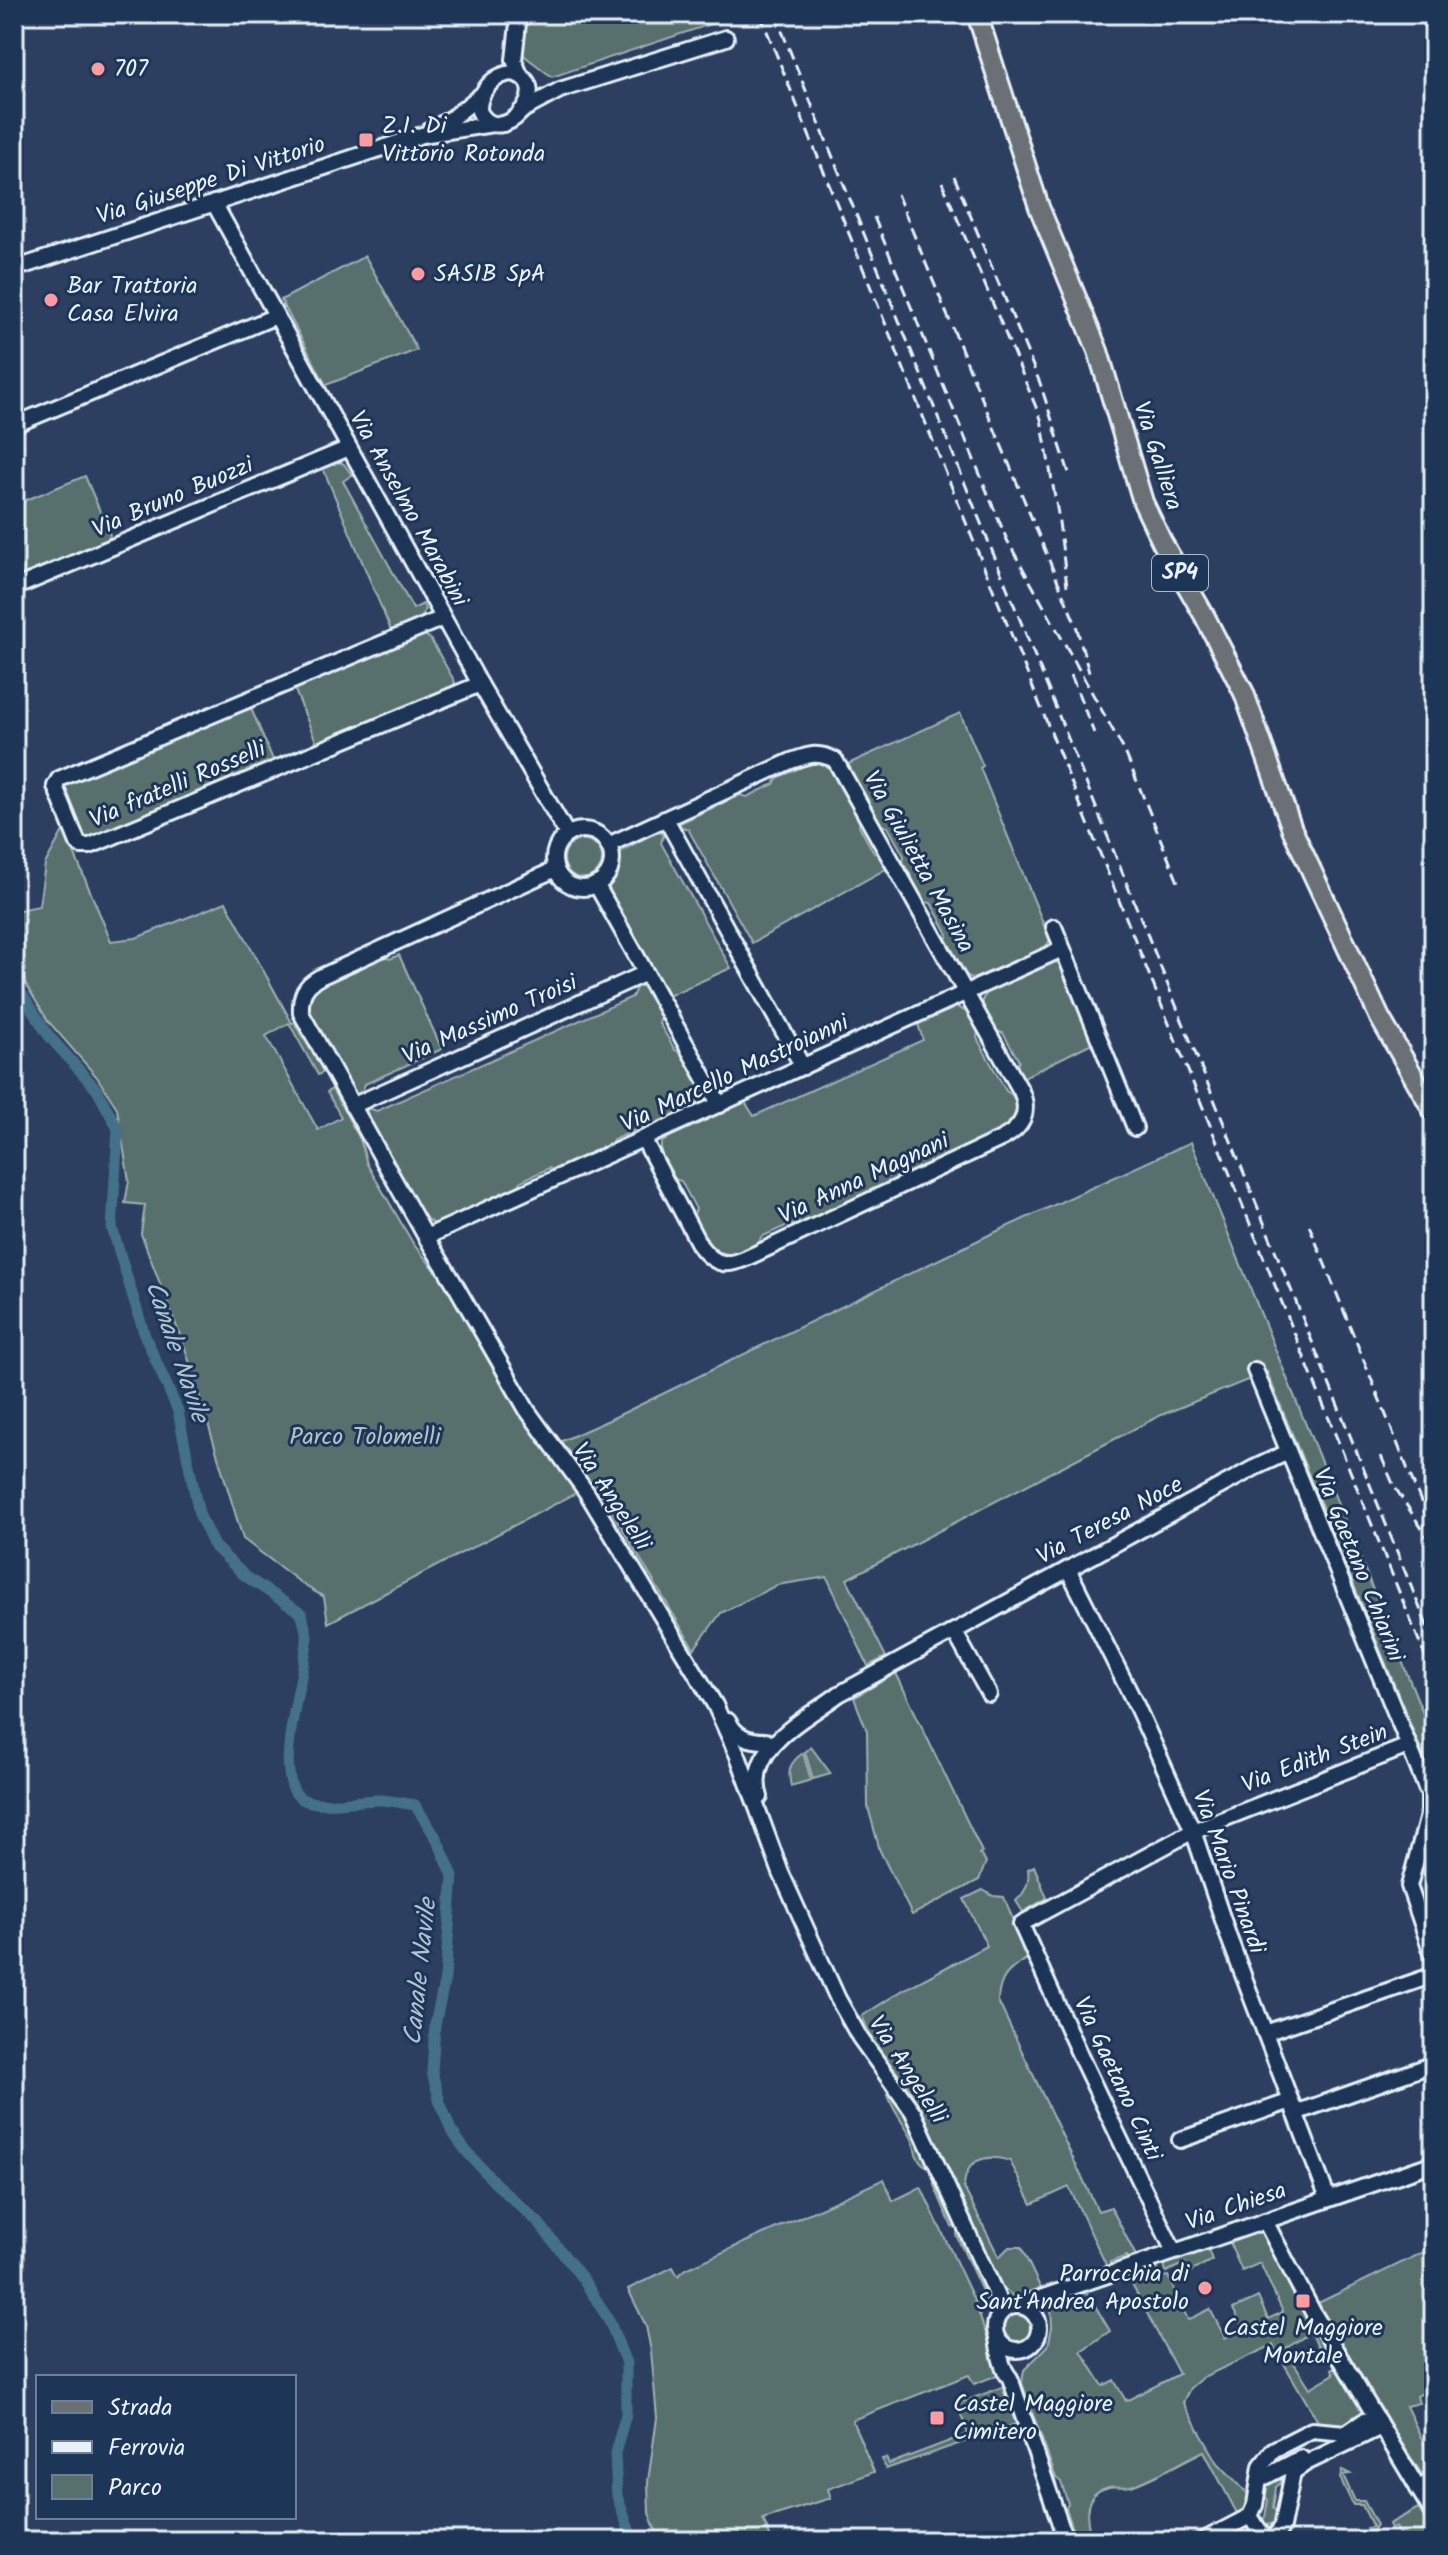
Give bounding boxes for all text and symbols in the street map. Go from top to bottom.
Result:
place label: 707 [114,50,149,89]
marker: 707 [89,60,107,78]
place label: Z.I. Di Vittorio Rotonda [382,107,545,174]
street label: Via Giuseppe Di Vittorio [91,125,331,236]
marker: Z.I. Di Vittorio Rotonda [357,131,375,149]
place label: SASIB SpA [434,255,545,294]
marker: SASIB SpA [409,265,427,283]
place label: Bar Trattoria Casa Elvira [67,267,198,334]
marker: Bar Trattoria Casa Elvira [42,291,60,309]
street label: Via Galliera [1121,396,1193,516]
street label: Via Anselmo Marabini [338,404,479,616]
street label: Via Bruno Buozzi [86,446,261,550]
road number: SP4 [1152,555,1208,591]
street label: Via fratelli Rosselli [84,730,273,840]
street label: Via Giulietta Masina [852,764,984,960]
street label: Via Massimo Troisi [396,963,585,1076]
street label: Via Marcello Mastroianni [614,1003,857,1144]
street label: Via Anna Magnani [772,1122,957,1236]
water label: Canale Navile [132,1276,221,1431]
park label: Parco Tolomelli [289,1418,442,1457]
street label: Via Angelelli [561,1435,662,1560]
street label: Via Gaetano Chiarini [1301,1462,1415,1669]
street label: Via Teresa Noce [1030,1466,1191,1576]
street label: Via Edith Stein [1236,1713,1394,1805]
street label: Via Mario Pinardi [1180,1784,1276,1961]
water label: Canale Navile [392,1894,450,2047]
street label: Via Gaetano Cinti [1062,1990,1173,2169]
street label: Via Angelelli [857,2008,958,2133]
street label: Via Chiesa [1180,2172,1292,2242]
place label: Parrocchia di Sant'Andrea Apostolo [976,2255,1190,2322]
marker: Parrocchia di Sant'Andrea Apostolo [1196,2279,1214,2297]
marker: Castel Maggiore Montale [1294,2292,1312,2310]
place label: Castel Maggiore Montale [1223,2309,1383,2376]
legend [36,2375,296,2519]
place label: Castel Maggiore Cimitero [953,2385,1113,2452]
text: Strada [108,2389,172,2428]
marker: Castel Maggiore Cimitero [928,2409,946,2427]
text: Ferrovia [108,2429,185,2468]
text: Parco [108,2469,162,2508]

